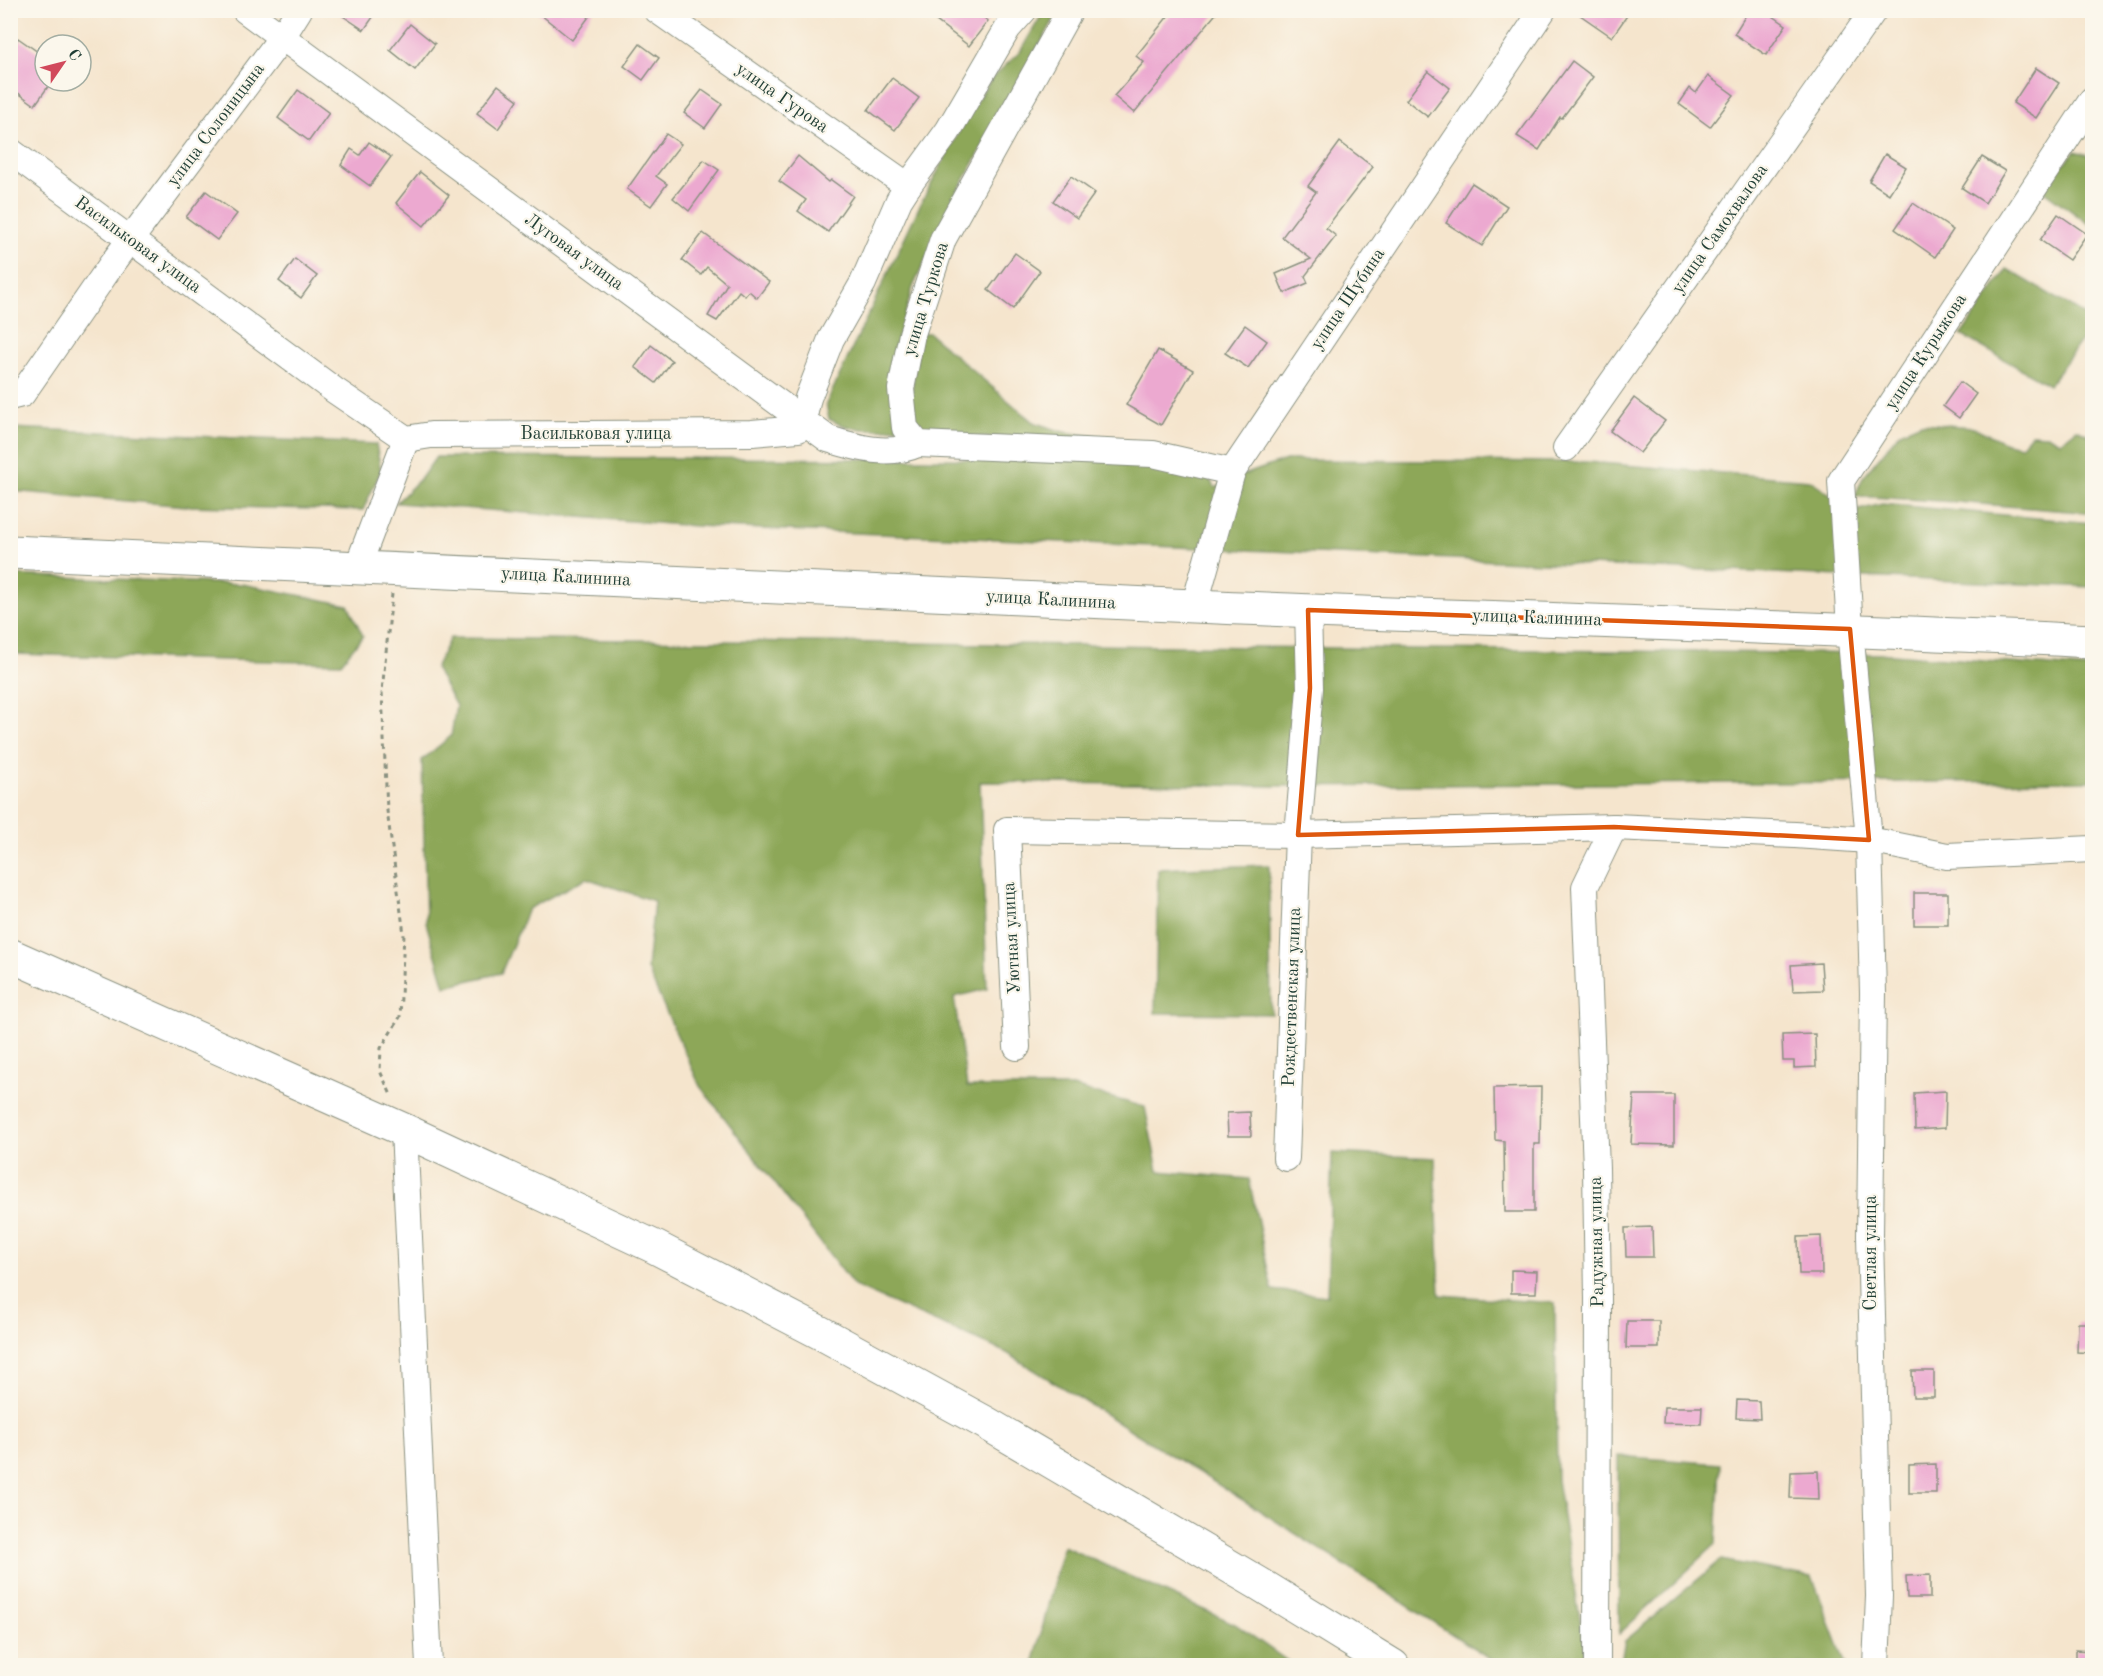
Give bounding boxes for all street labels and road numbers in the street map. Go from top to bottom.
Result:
street label: улица Солоницына [164,60,268,190]
street label: улица Гурова [733,60,832,136]
street label: улица Самохвалова [1669,161,1771,297]
street label: Васильковая улица [72,193,205,297]
street label: Луговая улица [521,210,627,294]
street label: улица Туркова [900,240,952,358]
street label: улица Шубина [1308,245,1388,353]
street label: улица Курыжова [1882,291,1970,413]
street label: Васильковая улица [520,425,672,443]
street label: улица Калинина [501,565,632,589]
street label: улица Калинина [986,588,1117,612]
street label: улица Калинина [1472,607,1602,629]
street label: Уютная улица [1000,882,1024,994]
street label: Рождественская улица [1280,907,1304,1087]
street label: Радужная улица [1587,1176,1607,1308]
street label: Светлая улица [1862,1195,1880,1311]

